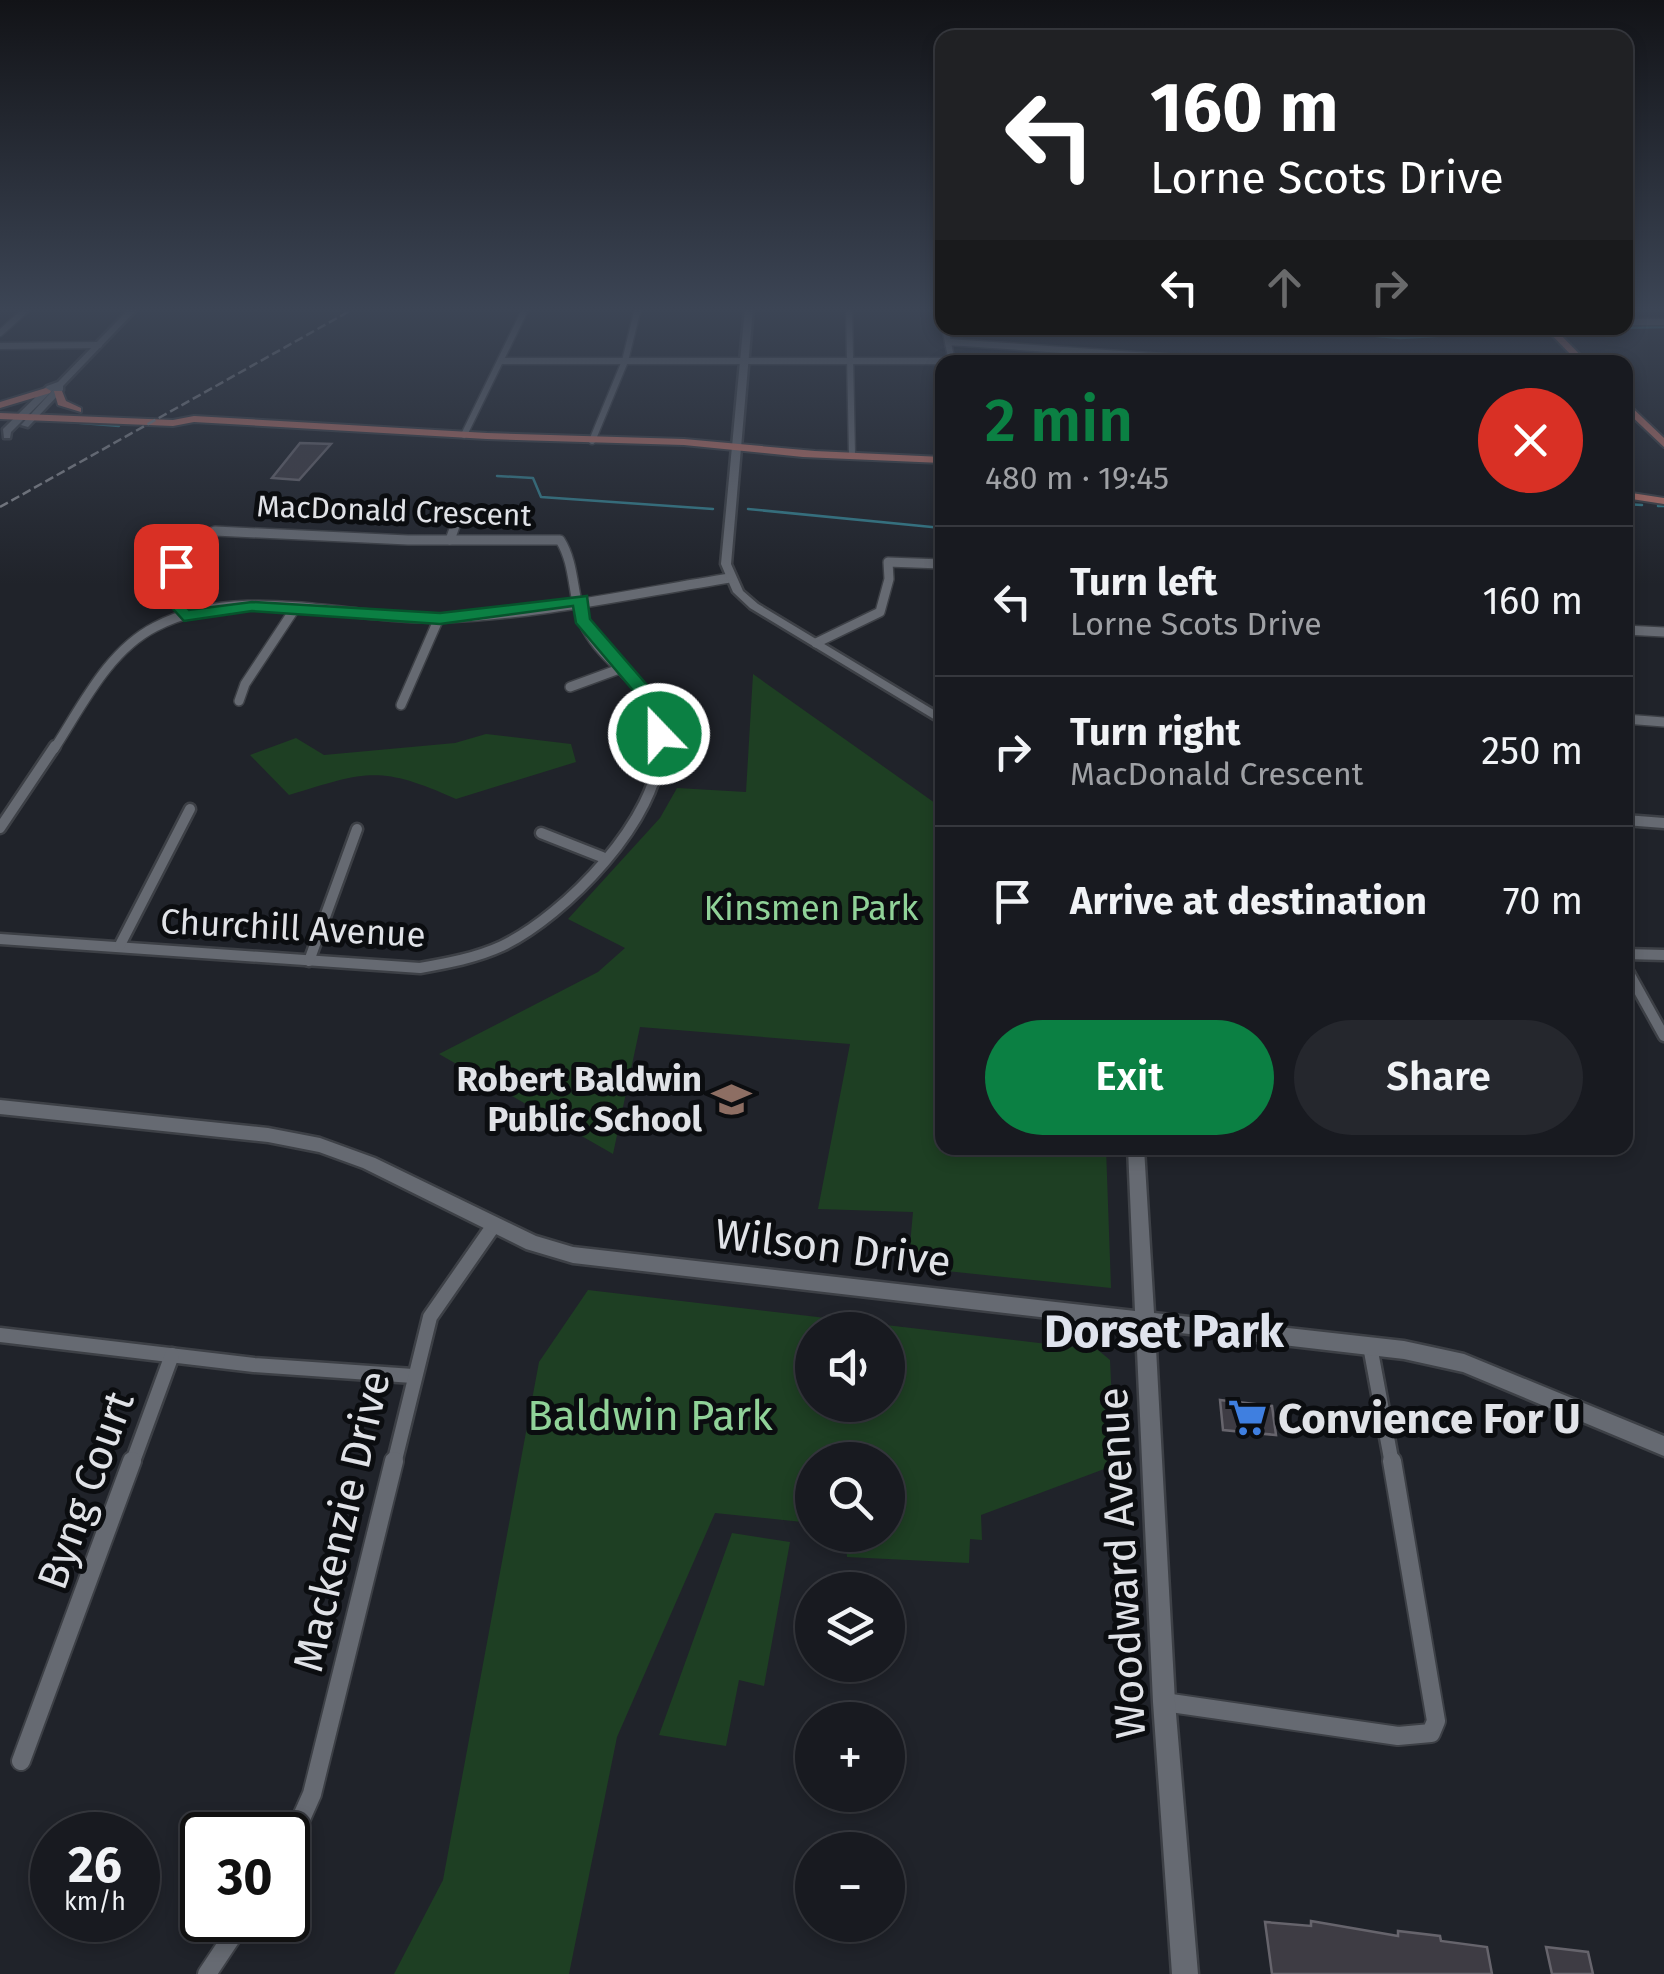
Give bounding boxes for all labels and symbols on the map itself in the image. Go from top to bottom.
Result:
street label: MacDonald Crescent [256,488,532,534]
pin [134,524,219,609]
position arrow [607,682,711,786]
park label: Kinsmen Park [703,887,919,929]
street label: Churchill Avenue [159,900,427,956]
place label: Robert Baldwin Public School [457,1058,703,1140]
school or university icon: Robert Baldwin Public School [711,1078,753,1120]
street label: Wilson Drive [712,1209,954,1287]
district label: Dorset Park [1044,1305,1285,1359]
street label: Mackenzie Drive [283,1366,401,1676]
street label: Byng Court [27,1384,145,1596]
street label: Woodward Avenue [1088,1386,1156,1740]
park label: Baldwin Park [527,1391,773,1441]
place label: Convience For U [1278,1394,1581,1444]
supermarket icon: Convience For U [1227,1397,1269,1439]
speed limit sign: 30 [180,1812,310,1942]

